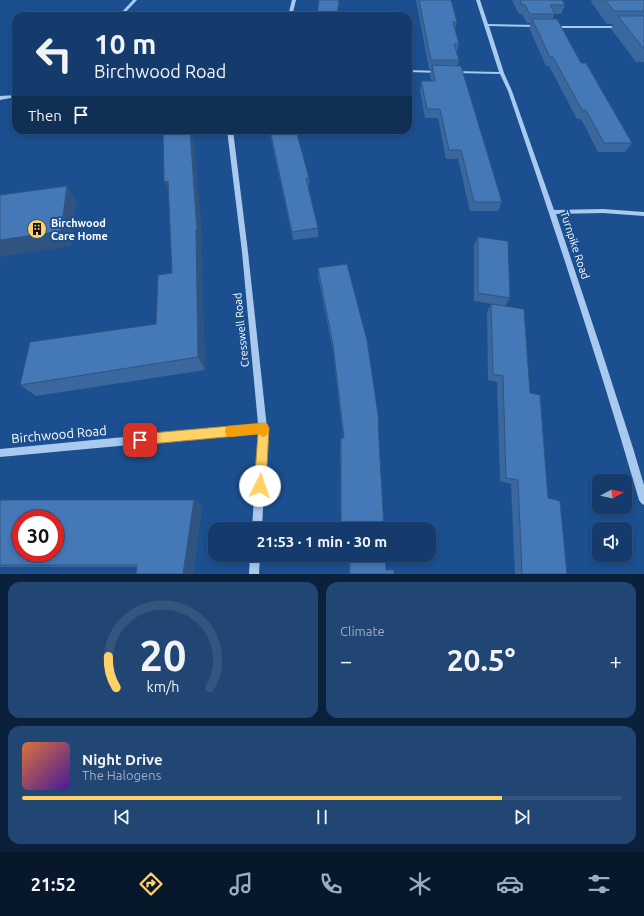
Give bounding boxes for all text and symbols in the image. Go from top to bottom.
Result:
icon: left [28,28,80,80]
text: 10 m [94,28,156,59]
text: Birchwood Road [94,61,226,81]
icon: arrive [70,104,92,126]
text: Then [28,107,62,124]
street label: Turnpike Road [558,209,592,281]
place label: Birchwood Care Home [51,217,108,242]
building icon: Birchwood Care Home [26,218,48,240]
street label: Cresswell Road [231,292,251,368]
street label: Birchwood Road [11,423,107,445]
pin [123,423,157,457]
icon: arrive [129,429,151,451]
position arrow [239,465,281,507]
north arrow [592,474,632,514]
map controls [592,474,632,562]
speed limit sign: 30 [12,510,64,562]
button: sound [592,522,632,562]
text: 21:53 · 1 min · 30 m [257,533,387,550]
text: Climate [340,624,385,638]
text: 20 [140,632,186,679]
text: 20.5° [447,643,515,677]
text: − [340,648,352,673]
text: + [610,648,622,673]
text: km/h [147,679,179,695]
text: Night Drive [82,751,163,768]
text: The Halogens [82,768,161,782]
icon: previous [111,806,133,828]
icon: pause [311,806,333,828]
icon: next [511,806,533,828]
icon: directions [137,870,165,898]
icon: music [227,870,255,898]
icon: phone [317,870,345,898]
icon: climate [406,870,434,898]
icon: car [496,870,524,898]
icon: filters [585,870,613,898]
text: 21:52 [31,874,76,894]

